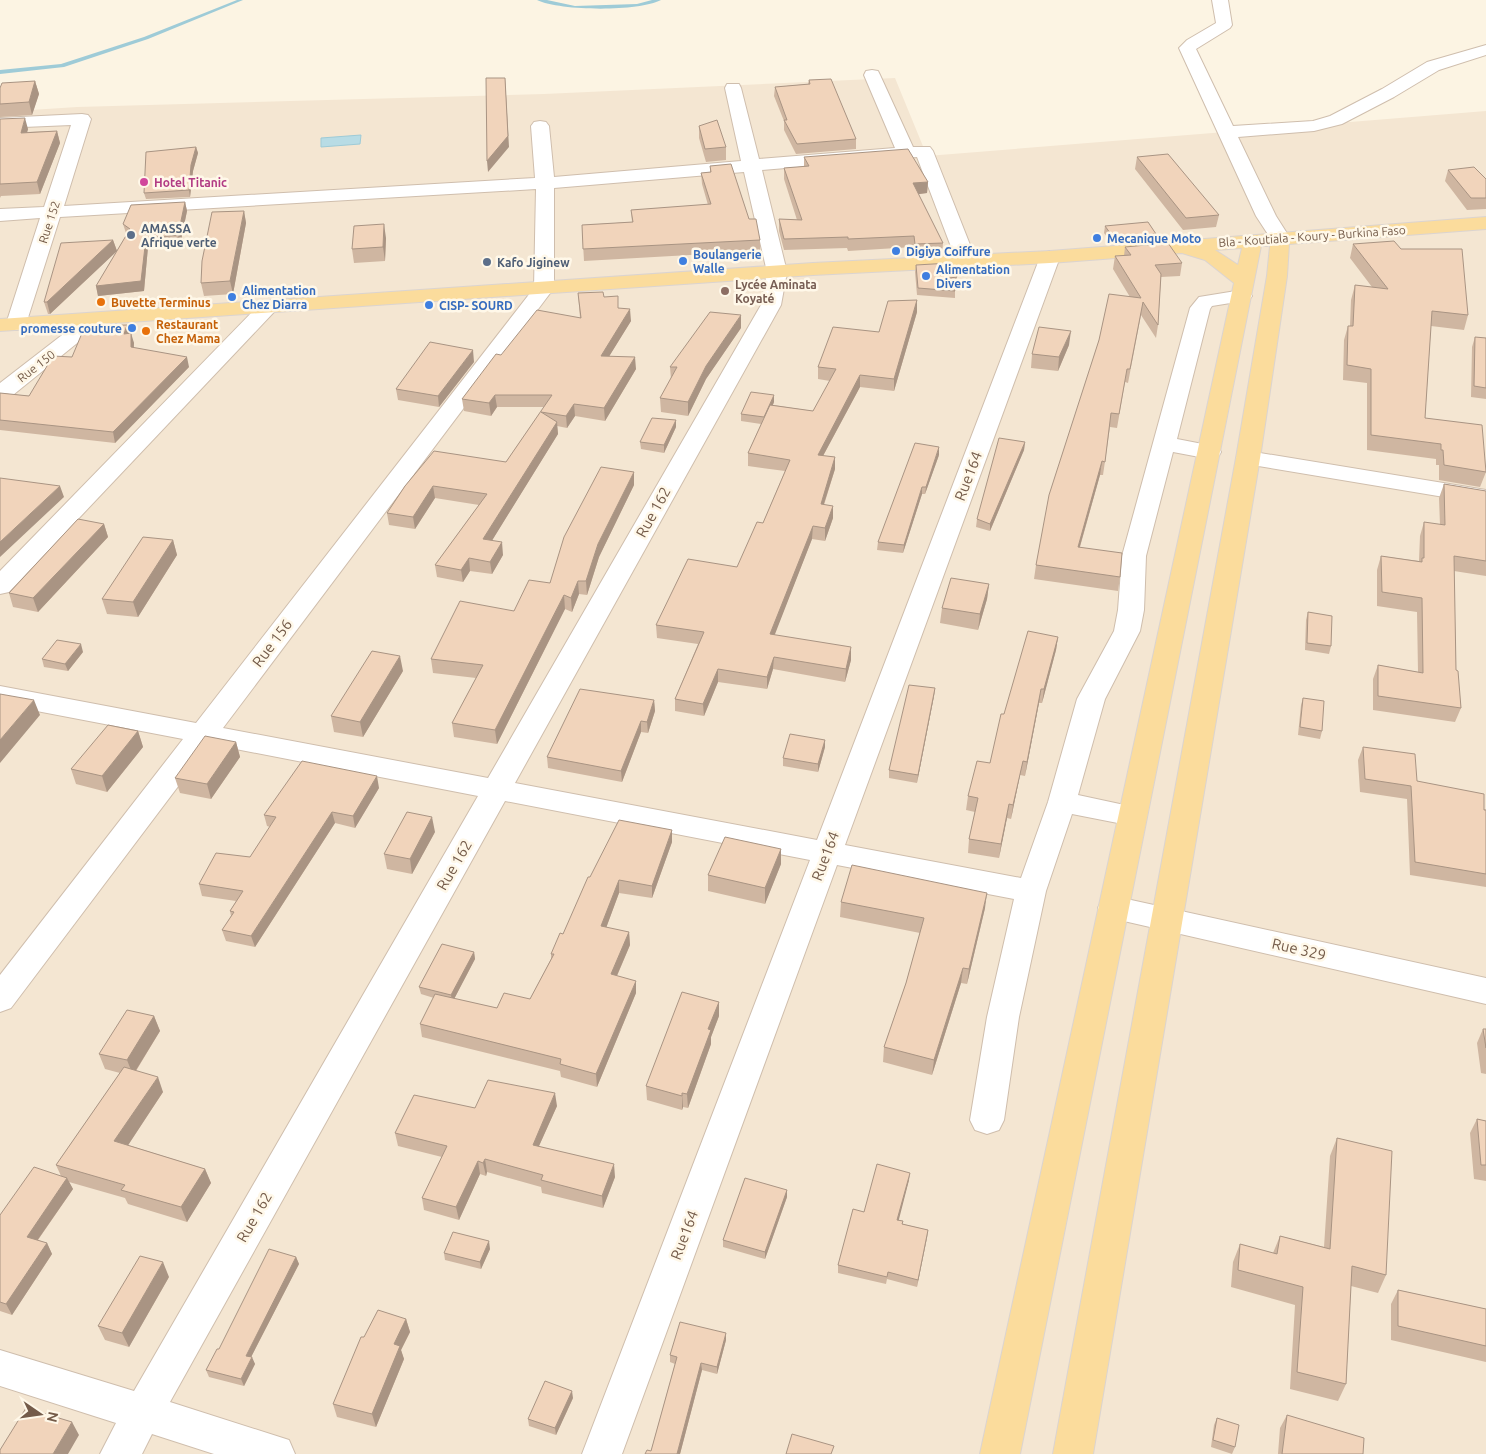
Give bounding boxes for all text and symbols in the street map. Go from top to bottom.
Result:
marker: Hotel Titanic [138,176,150,188]
place label: Hotel Titanic [154,176,227,189]
street label: Rue 152 [36,199,62,245]
place label: AMASSA Afrique verte [141,222,217,249]
street label: Bla - Koutiala - Koury - Burkina Faso [1218,223,1406,249]
marker: AMASSA Afrique verte [125,229,137,241]
marker: Mecanique Moto [1091,232,1103,244]
place label: Mecanique Moto [1107,232,1201,245]
marker: Digiya Coiffure [890,245,902,257]
place label: Digiya Coiffure [906,245,991,258]
place label: Boulangerie Walle [693,248,762,275]
marker: Boulangerie Walle [677,255,689,267]
marker: Kafo Jiginew [481,256,493,268]
place label: Kafo Jiginew [497,256,570,269]
place label: Alimentation Divers [936,263,1010,290]
marker: Alimentation Divers [920,270,932,282]
place label: Lycée Aminata Koyaté [735,278,817,305]
place label: Alimentation Chez Diarra [242,284,316,311]
marker: Lycée Aminata Koyaté [719,285,731,297]
marker: Alimentation Chez Diarra [226,291,238,303]
marker: Buvette Terminus [95,296,107,308]
place label: Buvette Terminus [111,296,211,309]
marker: CISP- SOURD [423,299,435,311]
place label: CISP- SOURD [439,299,513,312]
place label: Restaurant Chez Mama [156,318,220,345]
place label: promesse couture [21,322,122,335]
marker: promesse couture [126,322,138,334]
marker: Restaurant Chez Mama [140,325,152,337]
street label: Rue 150 [15,347,58,385]
street label: Rue164 [951,449,985,503]
street label: Rue 162 [632,484,674,540]
street label: Rue 156 [249,616,295,670]
street label: Rue164 [808,829,842,883]
street label: Rue 162 [433,837,475,893]
street label: Rue 329 [1270,935,1328,963]
street label: Rue 162 [233,1189,275,1245]
street label: Rue164 [667,1208,701,1262]
north arrow [15,1389,65,1439]
text: N [44,1410,62,1424]

